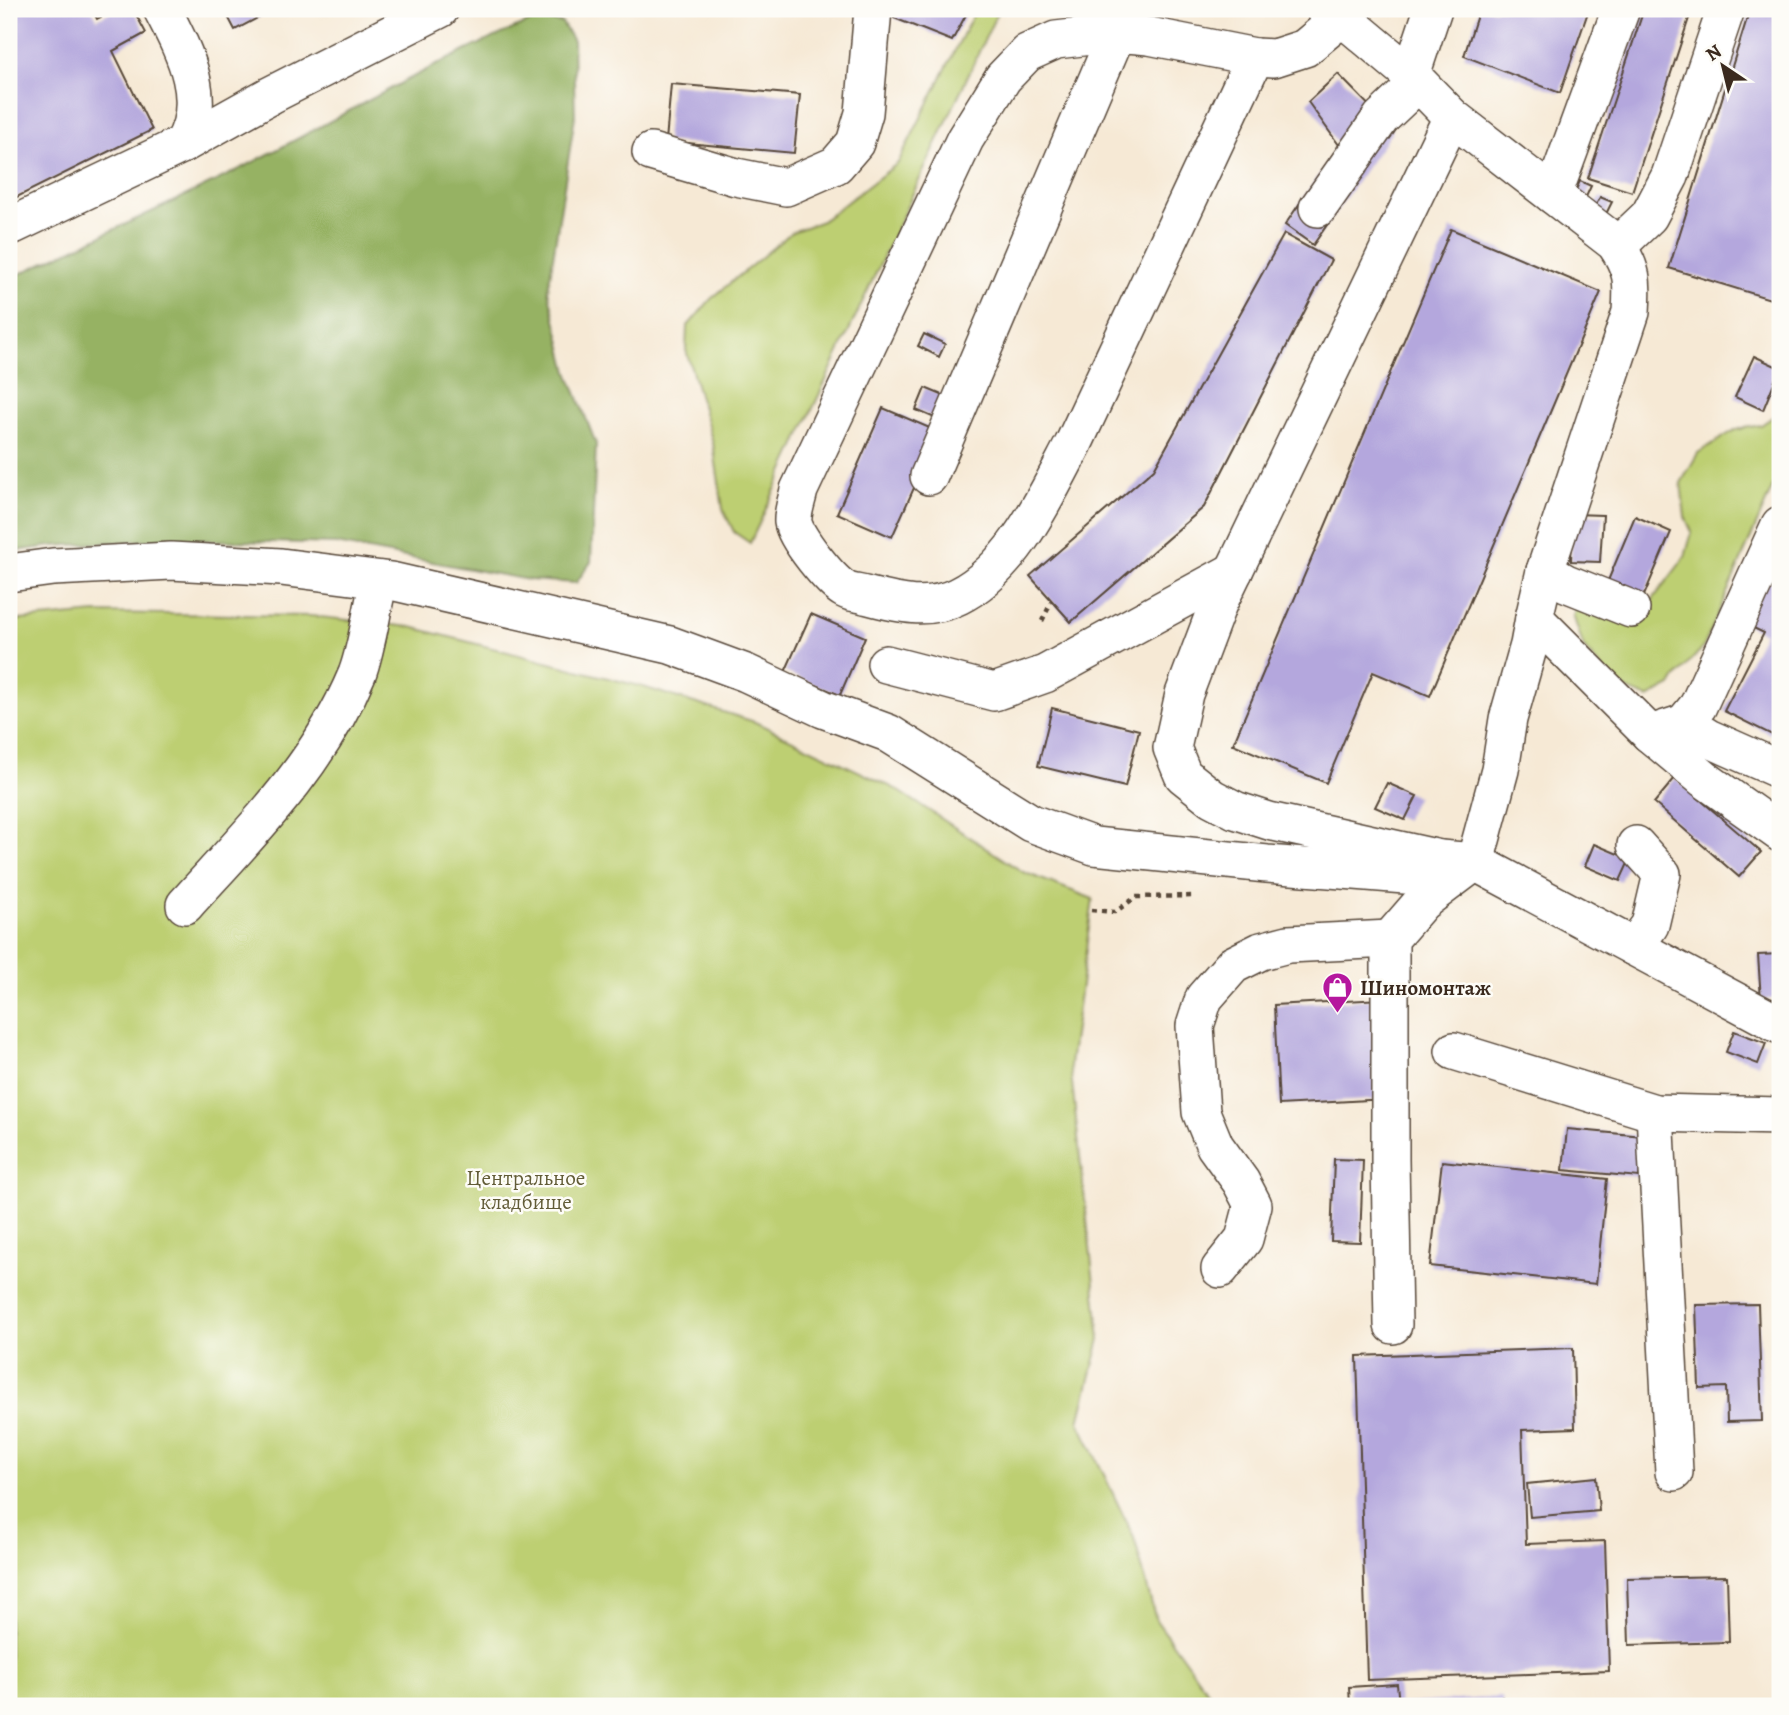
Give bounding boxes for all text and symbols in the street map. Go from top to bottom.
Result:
north arrow [1688,32,1758,102]
text: N [1701,38,1727,68]
shop icon: Шиномонтаж [1320,971,1354,1015]
place label: Шиномонтаж [1360,974,1491,1002]
park label: Центральное кладбище [467,1164,585,1216]

